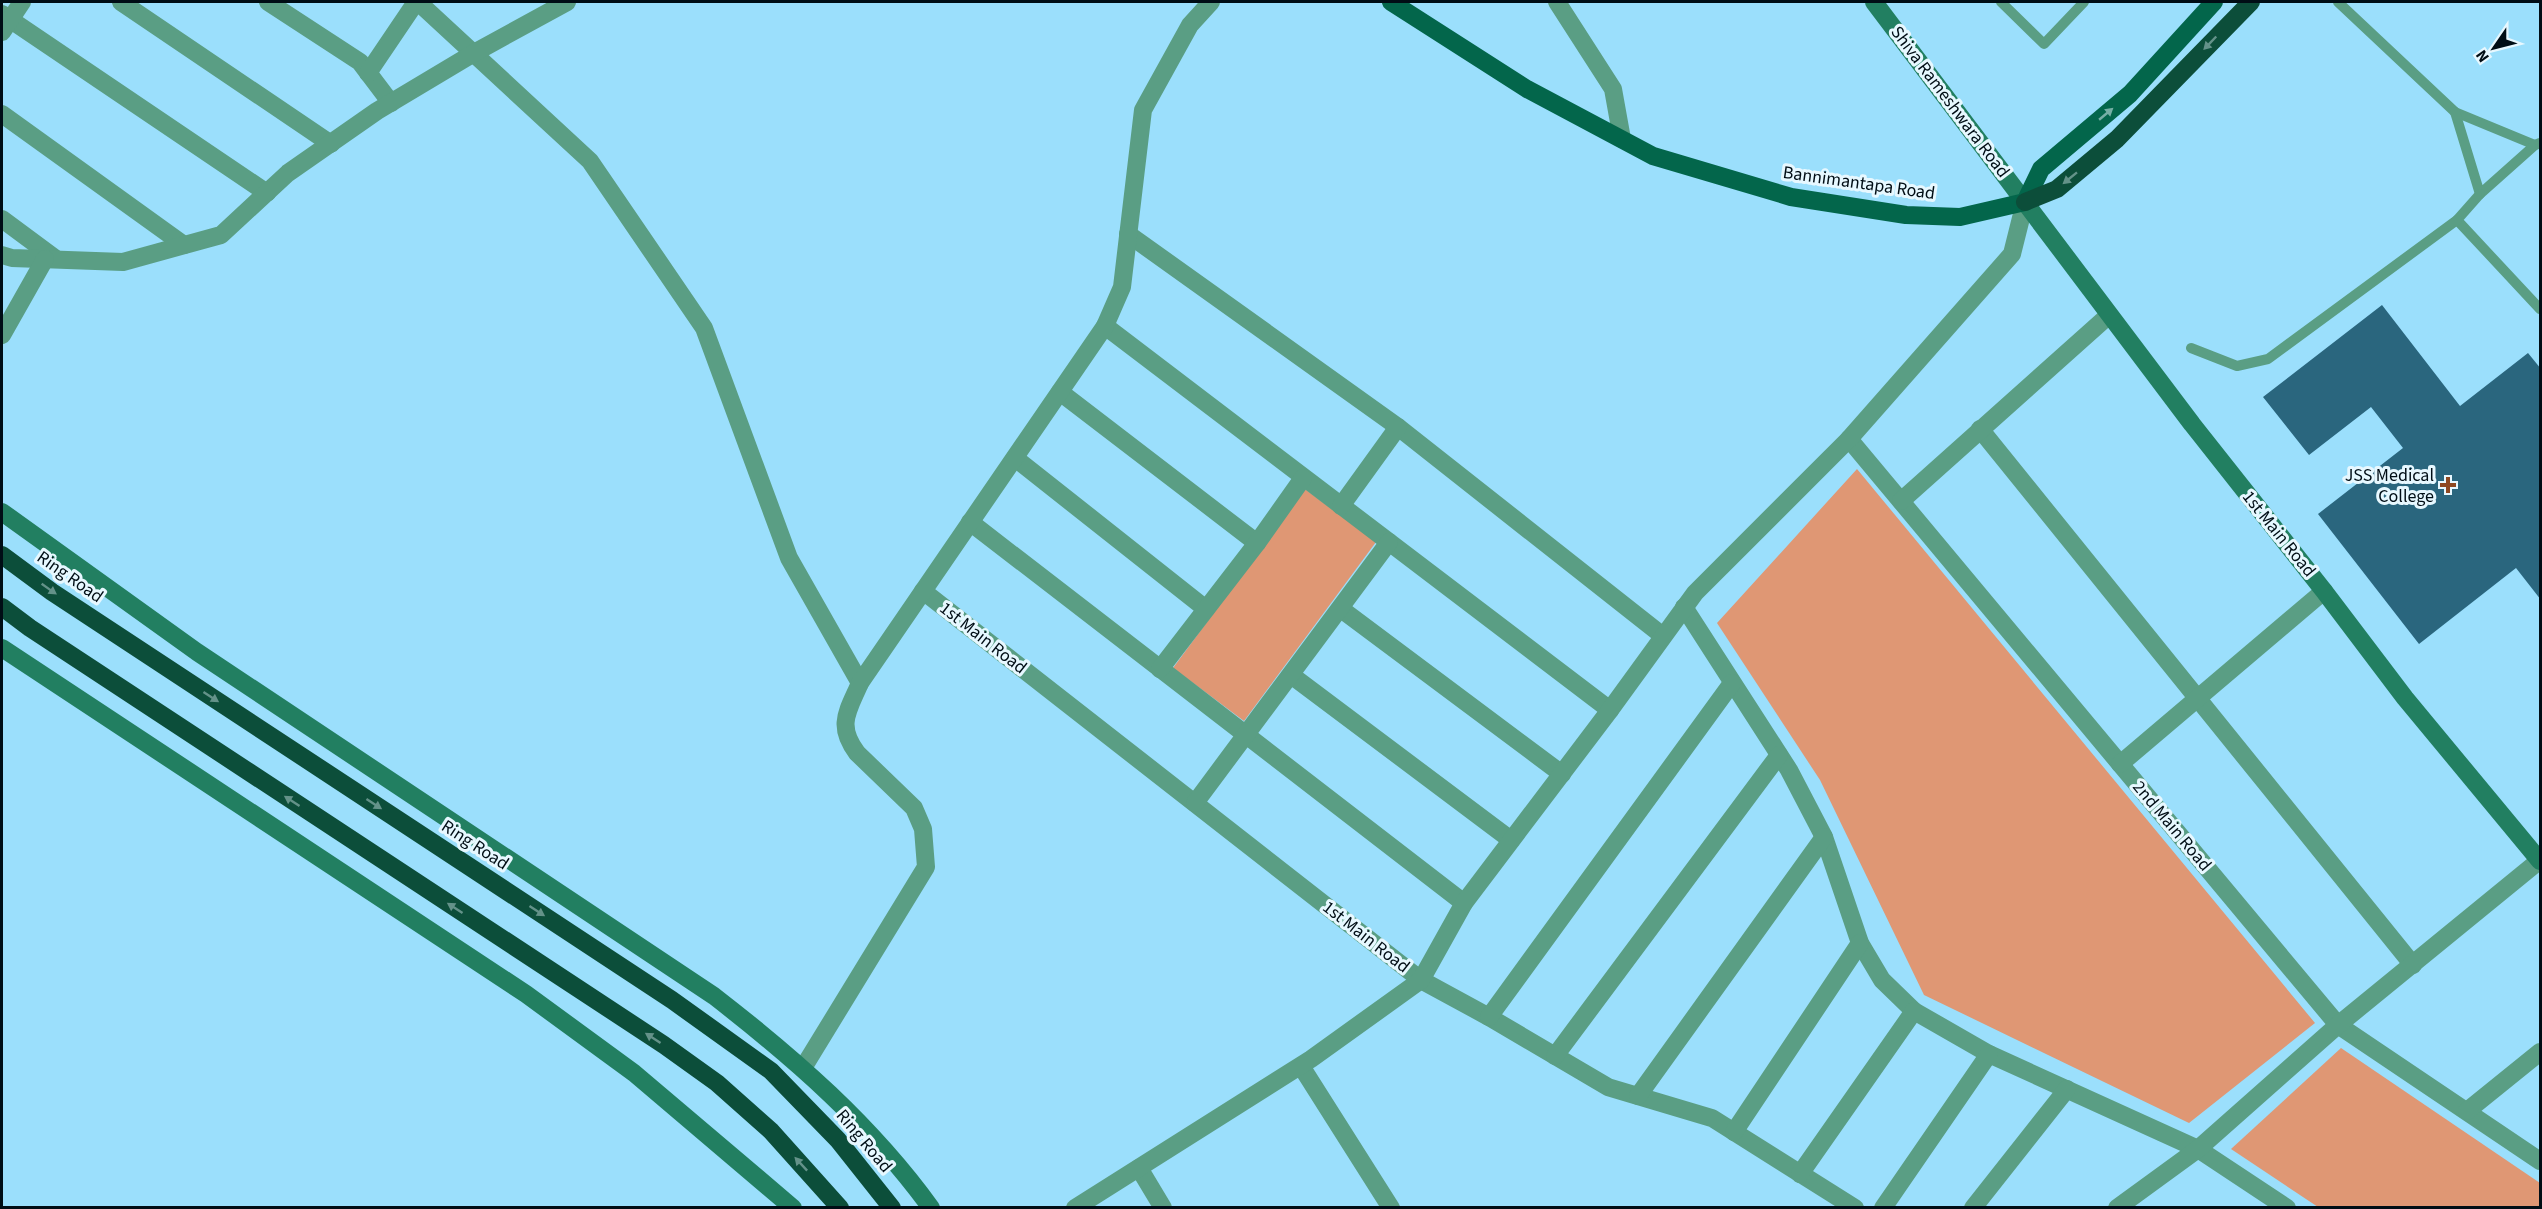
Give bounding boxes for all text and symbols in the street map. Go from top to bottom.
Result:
north arrow [2464,18,2524,78]
street label: Shiva Rameshwara Road [1885,21,2015,183]
one-way arrow [2203,36,2217,51]
text: N [2470,45,2495,67]
one-way arrow [2098,108,2114,121]
street label: Bannimantapa Road [1781,160,1937,206]
one-way arrow [2062,171,2077,184]
place label: JSS Medical College [2345,463,2434,509]
marker: JSS Medical College [2439,476,2457,494]
street label: 1st Main Road [2236,486,2322,582]
street label: Ring Road [32,545,108,609]
one-way arrow [40,583,56,595]
street label: 1st Main Road [934,596,1032,680]
one-way arrow [203,691,220,702]
street label: 2nd Main Road [2127,775,2217,877]
one-way arrow [284,795,300,806]
one-way arrow [366,798,382,809]
street label: Ring Road [436,814,514,876]
street label: 1st Main Road [1317,895,1415,979]
one-way arrow [447,903,463,914]
one-way arrow [529,905,545,916]
one-way arrow [645,1033,661,1044]
street label: Ring Road [830,1104,898,1178]
one-way arrow [794,1156,808,1171]

